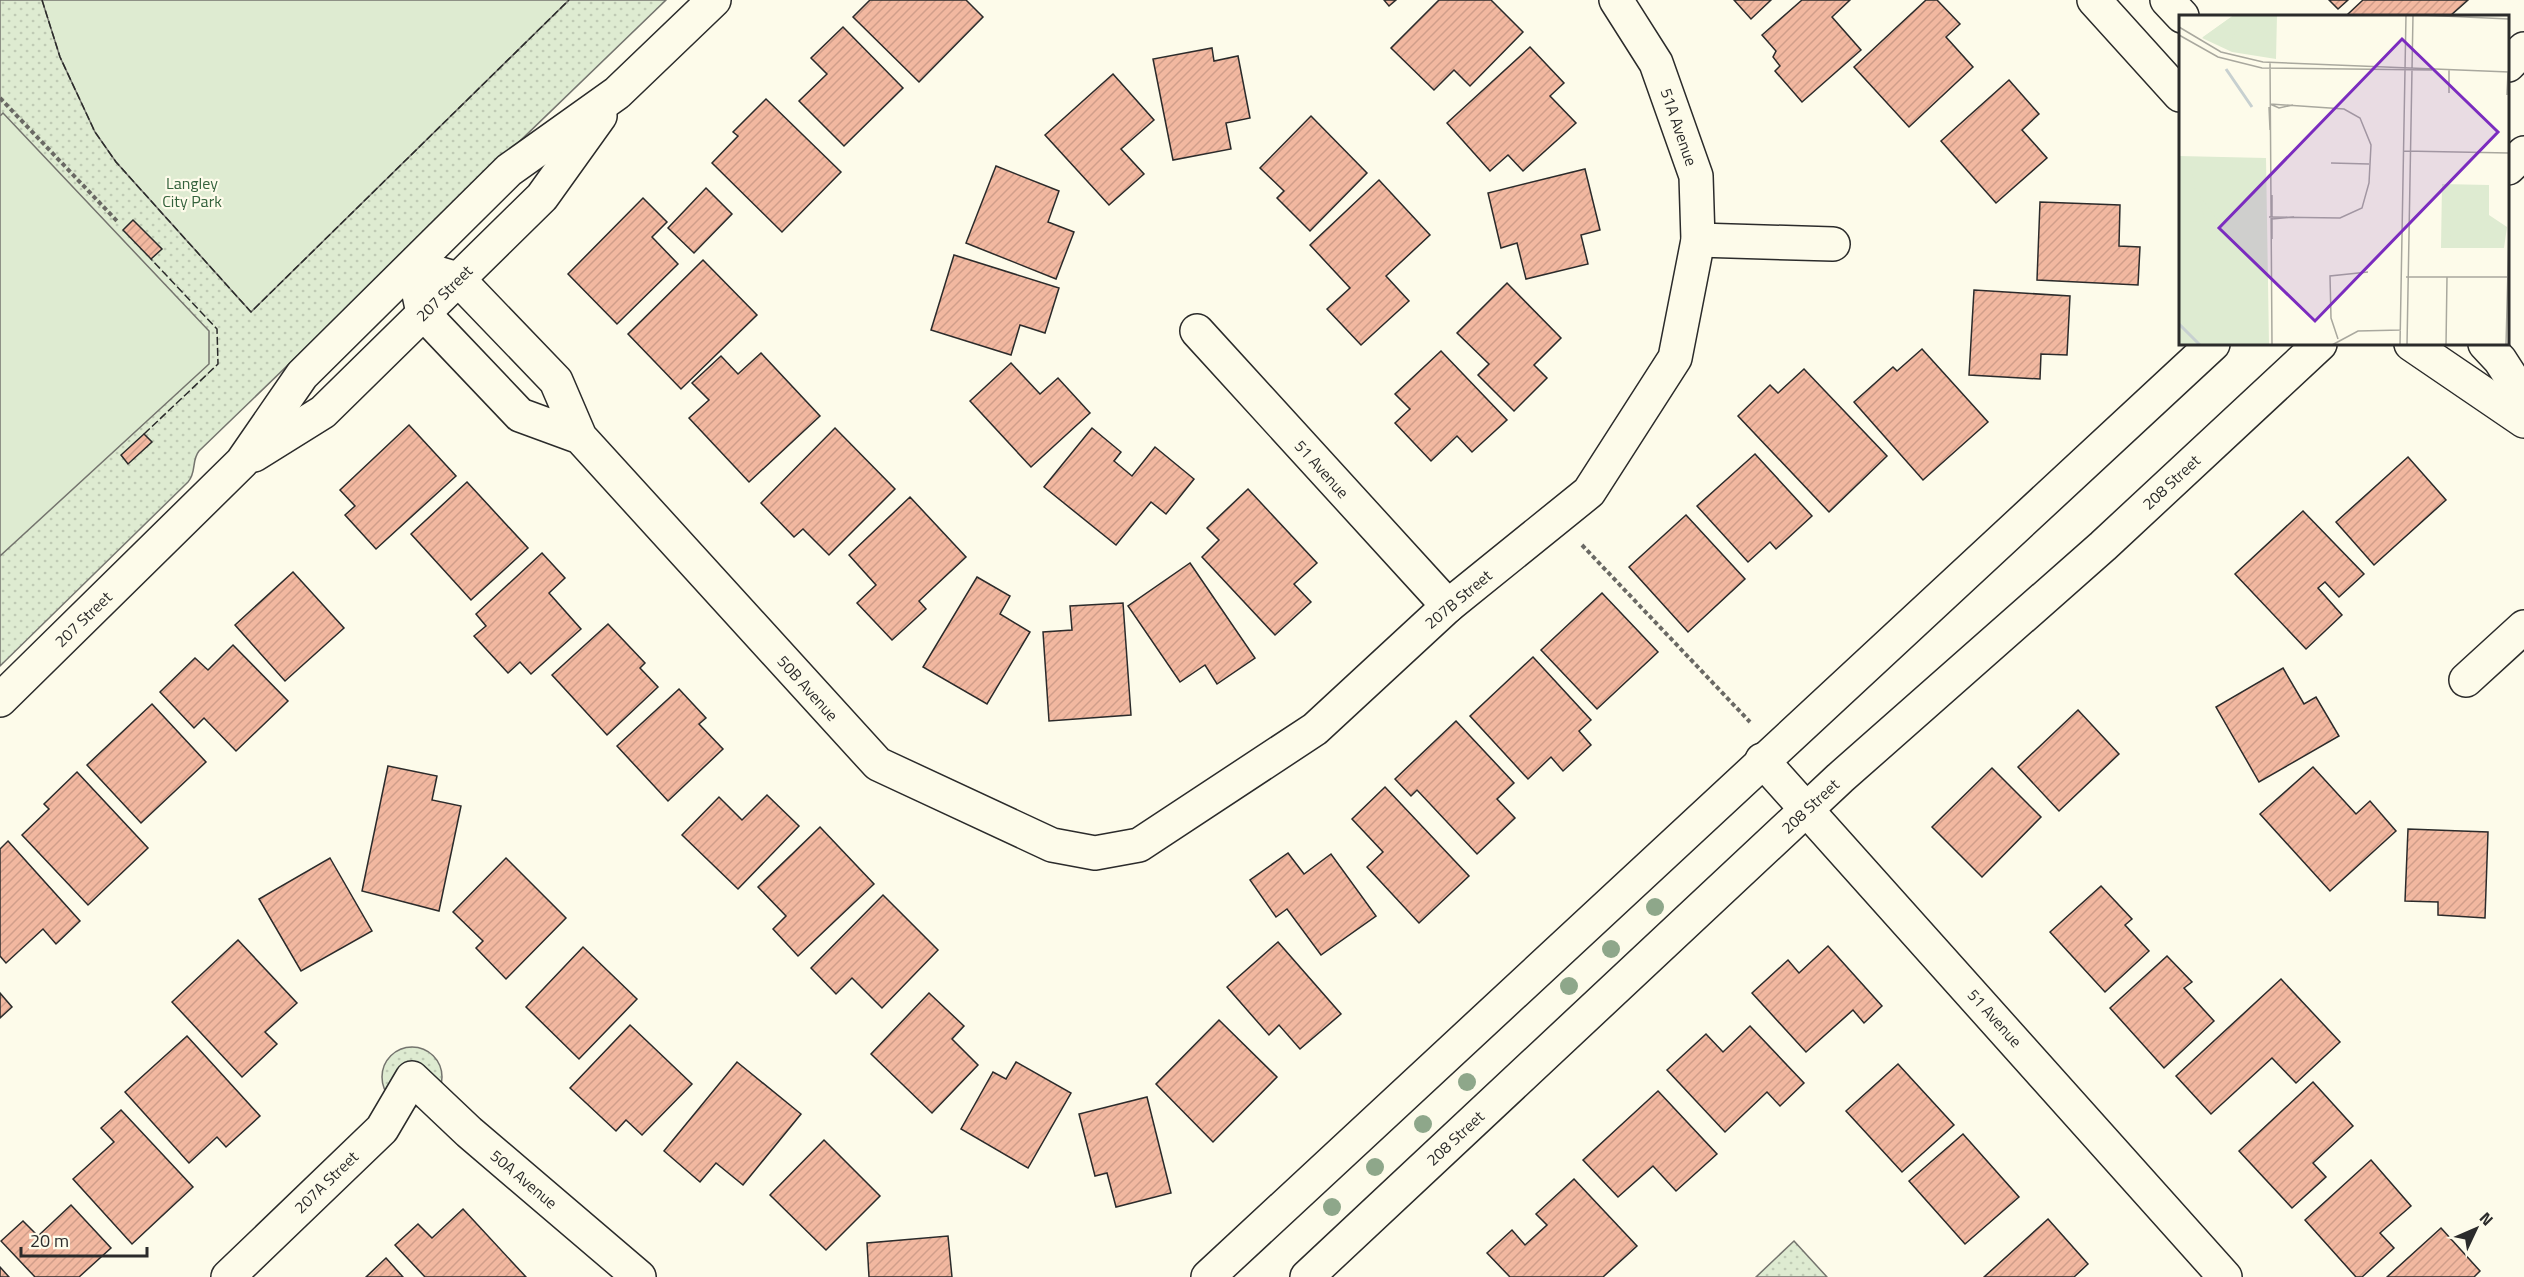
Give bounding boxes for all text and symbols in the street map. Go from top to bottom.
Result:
inset map [2179,15,2509,345]
street label: 51A Avenue [1654,85,1704,169]
park label: Langley City Park [162,171,222,213]
street label: 207 Street [410,259,478,327]
street label: 51 Avenue [1289,434,1355,504]
street label: 208 Street [2137,449,2206,515]
street label: 207B Street [1419,563,1497,634]
street label: 207 Street [49,585,117,653]
street label: 50B Avenue [772,650,844,726]
street label: 208 Street [1776,773,1845,839]
street label: 51 Avenue [1962,983,2028,1053]
street label: 208 Street [1421,1105,1490,1171]
street label: 50A Avenue [485,1144,563,1214]
street label: 207A Street [288,1145,364,1219]
north arrow [2446,1199,2506,1259]
text: N [2474,1206,2499,1231]
scale bar [21,1220,147,1258]
text: 20 m [30,1227,69,1254]

